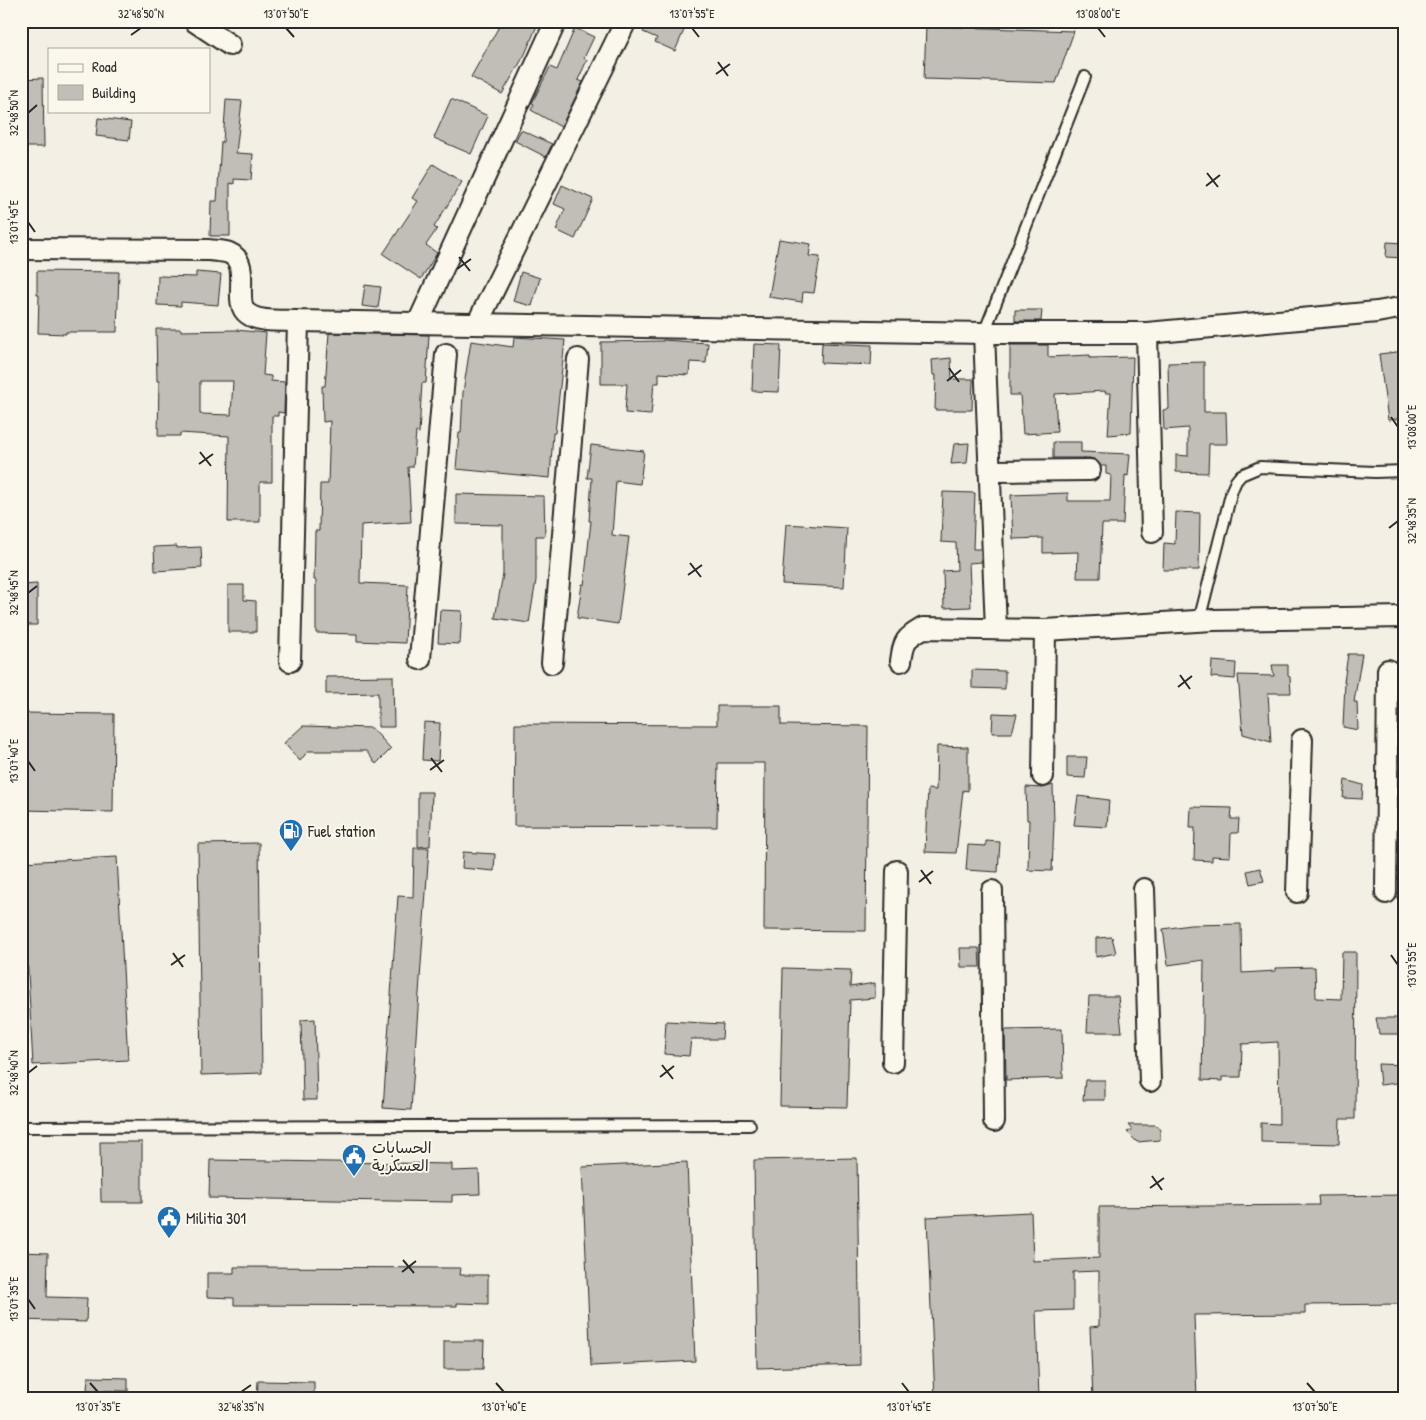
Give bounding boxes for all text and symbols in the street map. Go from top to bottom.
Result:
text: 32°48'50"N [118,5,164,22]
text: 13°07'50"E [263,5,309,22]
text: 13°07'55"E [670,5,715,22]
text: 13°08'00"E [1076,5,1121,22]
legend [48,48,210,112]
text: Road [92,56,117,77]
text: Building [92,82,136,103]
text: 32°48'50"N [5,90,22,136]
text: 13°07'45"E [5,199,22,244]
text: 13°08'00"E [1403,404,1420,449]
text: 32°48'35"N [1403,498,1420,544]
text: 32°48'45"N [5,570,22,616]
text: 13°07'40"E [5,738,22,783]
fuel station icon: Fuel station [278,818,304,852]
place label: Fuel station [307,820,375,842]
text: 13°07'55"E [1403,942,1420,987]
text: 32°48'40"N [5,1050,22,1096]
place label: الحسابات العسكرية [372,1136,432,1176]
public building icon: الحسابات العسكرية [341,1143,367,1177]
public building icon: Militia 301 [156,1205,182,1239]
place label: Militia 301 [186,1207,246,1229]
text: 13°07'35"E [5,1276,22,1322]
text: 13°07'35"E [75,1398,121,1415]
text: 32°48'35"N [218,1398,264,1415]
text: 13°07'40"E [482,1398,527,1415]
text: 13°07'45"E [887,1398,932,1415]
text: 13°07'50"E [1292,1398,1338,1415]

